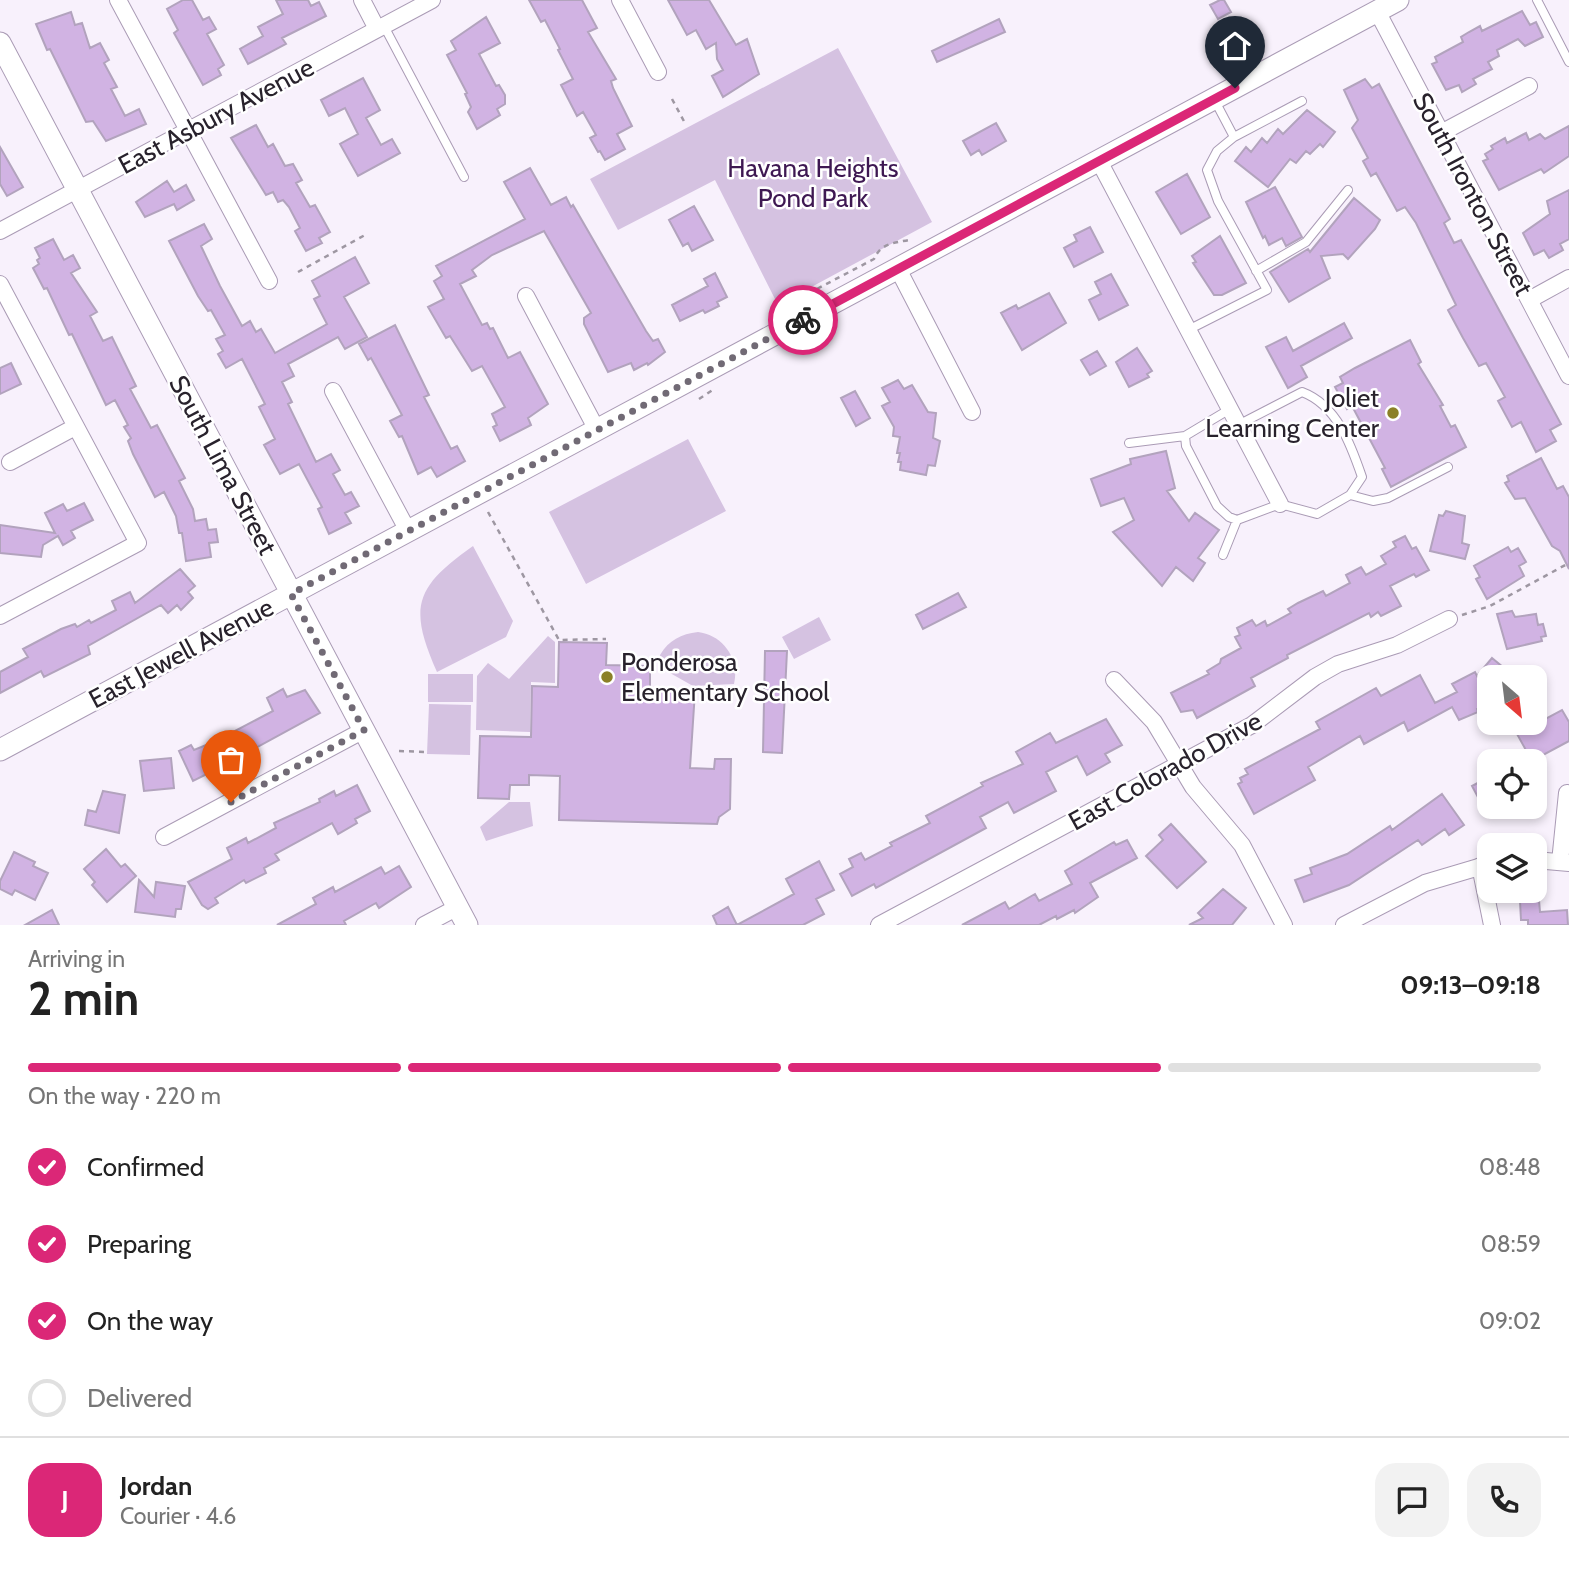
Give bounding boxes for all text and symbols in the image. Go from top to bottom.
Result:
pin [1205,16,1265,88]
icon: home [1216,27,1254,65]
street label: East Asbury Avenue [113,51,319,181]
street label: South Ironton Street [1406,87,1540,301]
park label: Havana Heights Pond Park [727,152,899,214]
courier [768,285,838,355]
icon: bike [784,301,822,339]
street label: South Lima Street [162,370,284,560]
place label: Joliet Learning Center [1205,382,1380,444]
marker: Joliet Learning Center [1385,405,1401,421]
street label: East Jewell Avenue [83,591,279,715]
place label: Ponderosa Elementary School [621,646,829,708]
north arrow [1477,665,1547,735]
map controls [1477,665,1547,903]
marker: Ponderosa Elementary School [599,669,615,685]
street label: East Colorado Drive [1063,705,1267,837]
pin [201,730,261,802]
icon: bag [212,741,250,779]
button: locate [1477,749,1547,819]
button: layers [1477,833,1547,903]
text: Arriving in [28,945,125,973]
text: 09:13–09:18 [1400,969,1541,1001]
text: 2 min [28,971,139,1027]
text: On the way · 220 m [28,1082,221,1110]
icon: check [28,1148,66,1186]
text: Confirmed [87,1151,204,1183]
text: 08:48 [1479,1153,1541,1181]
icon: check [28,1225,66,1263]
text: Preparing [87,1228,191,1260]
text: 08:59 [1481,1230,1541,1258]
icon: check [28,1302,66,1340]
text: On the way [87,1305,213,1337]
text: 09:02 [1479,1307,1541,1335]
text: Delivered [87,1382,192,1414]
button: chat [1375,1463,1449,1537]
button: phone [1467,1463,1541,1537]
text: Jordan [120,1470,192,1502]
text: J [61,1484,69,1516]
text: Courier · 4.6 [120,1502,236,1530]

